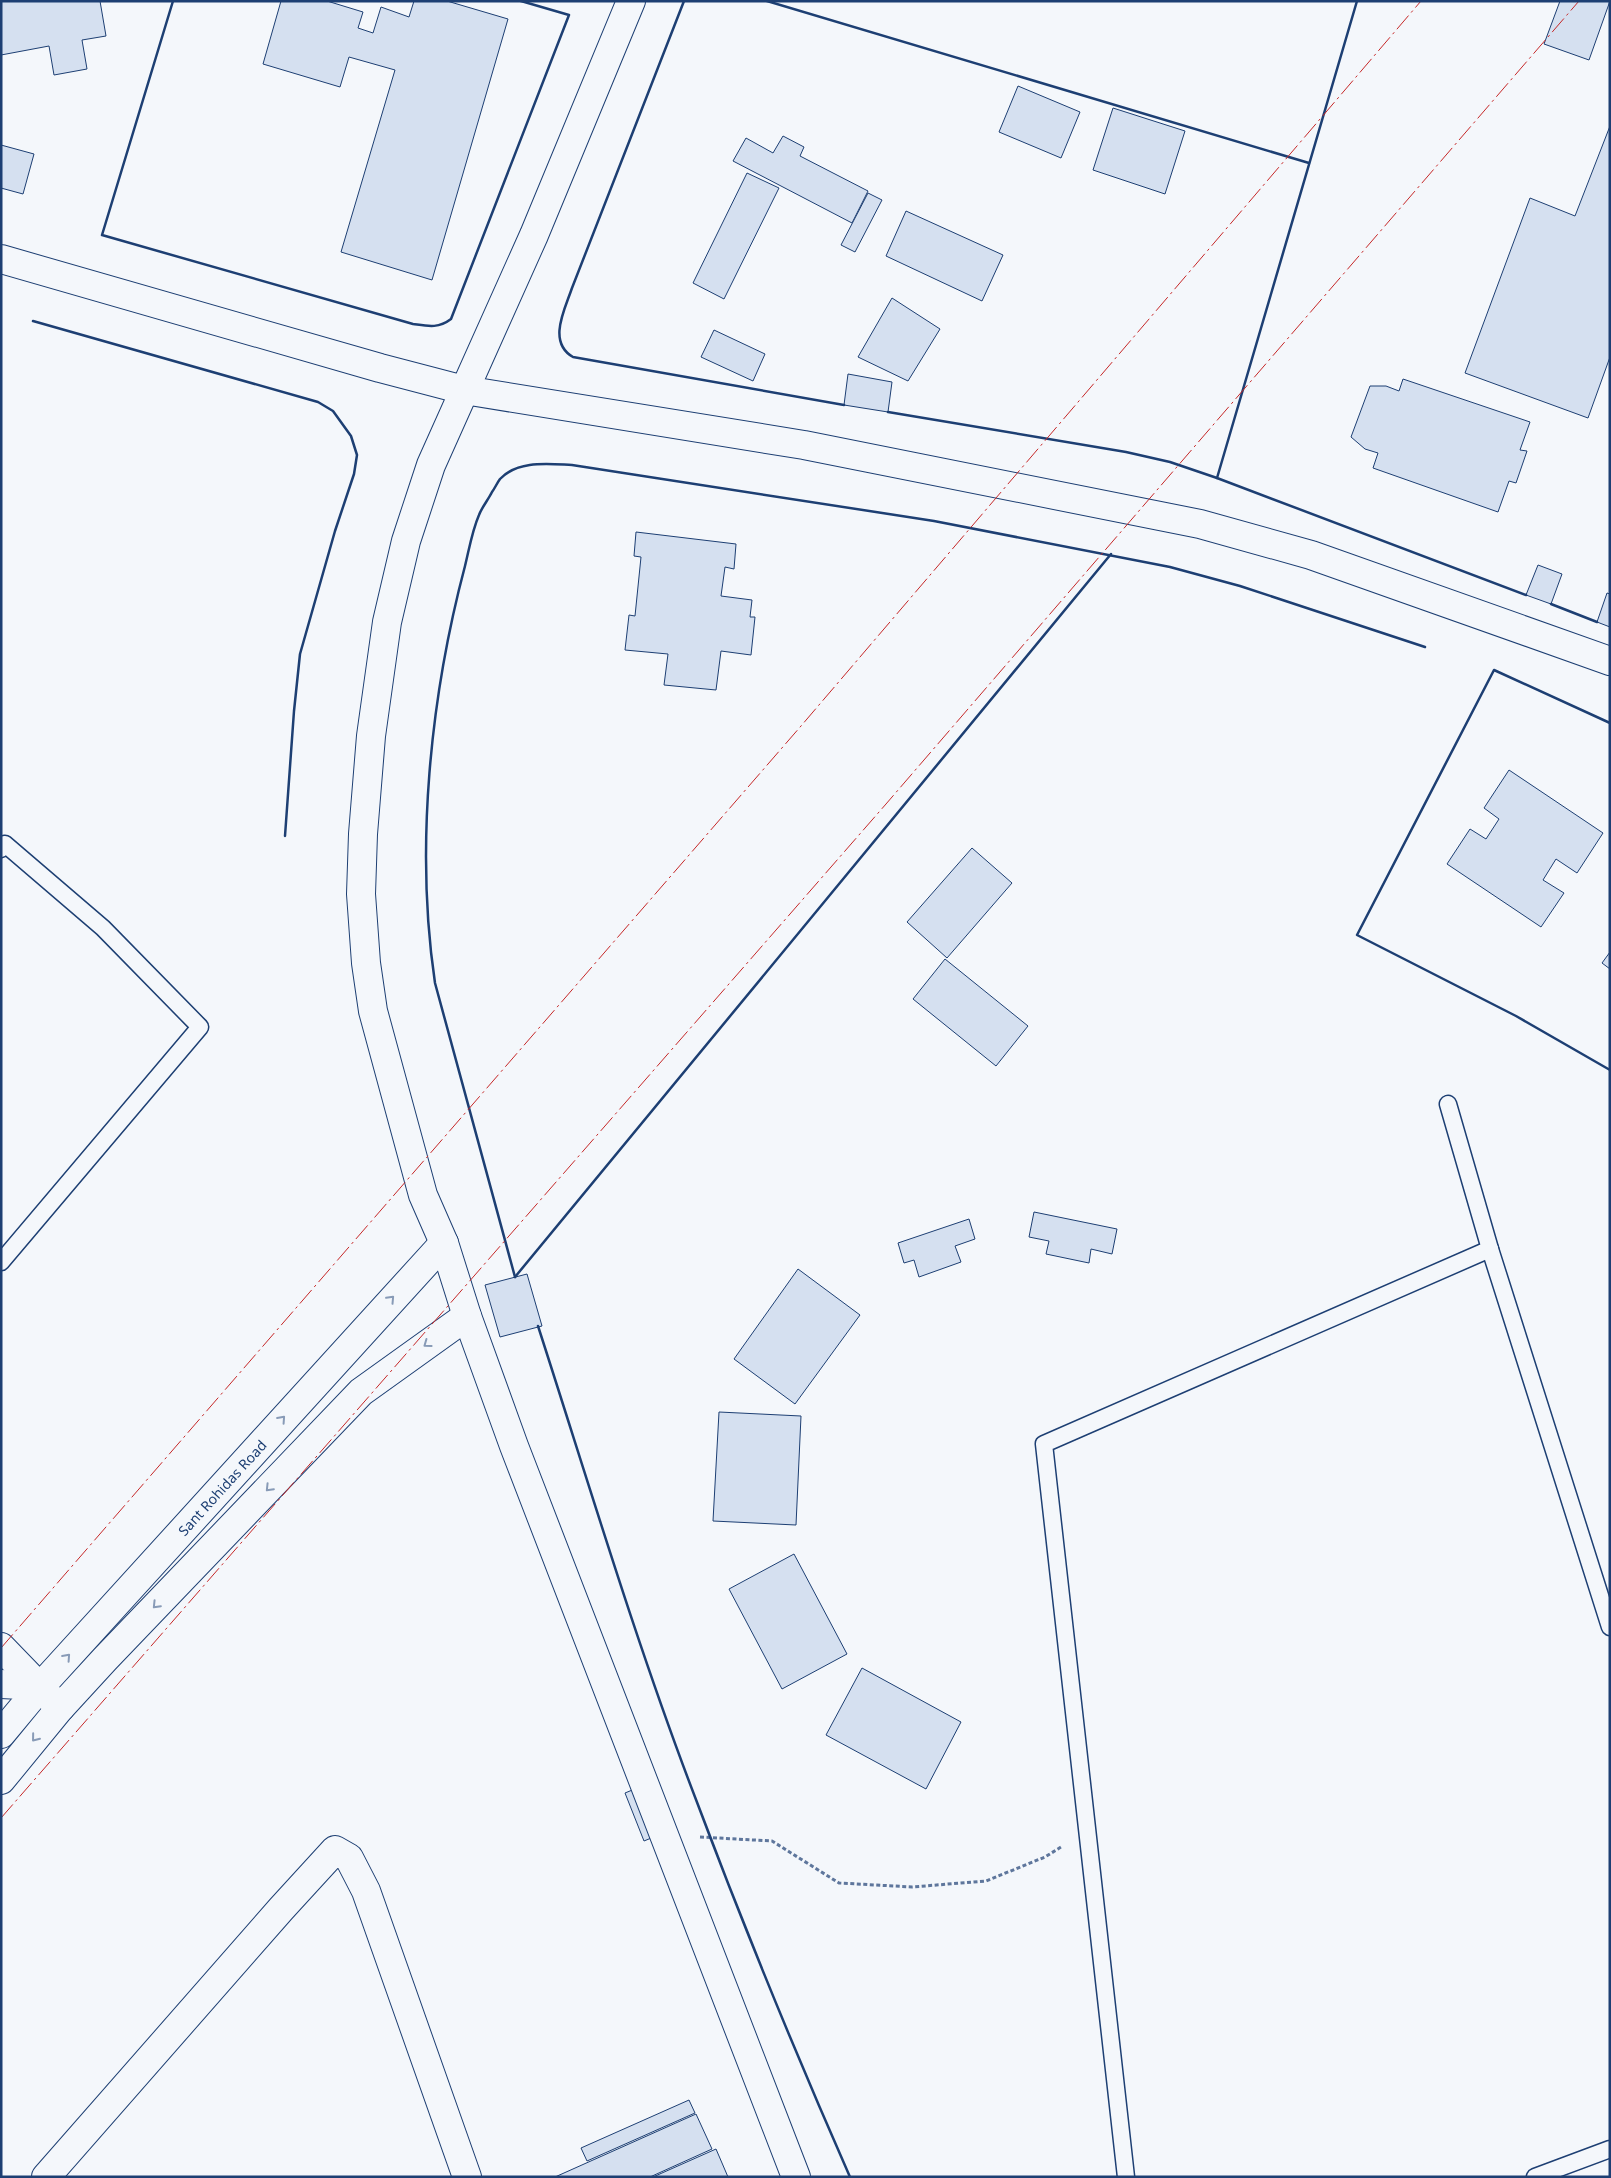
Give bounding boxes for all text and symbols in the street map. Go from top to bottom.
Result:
one-way arrow [385,1296,394,1305]
one-way arrow [423,1338,433,1347]
one-way arrow [276,1416,285,1425]
street label: Sant Rohidas Road [173,1436,270,1539]
one-way arrow [266,1482,275,1491]
one-way arrow [153,1599,162,1608]
one-way arrow [61,1653,70,1662]
one-way arrow [33,1732,41,1741]

